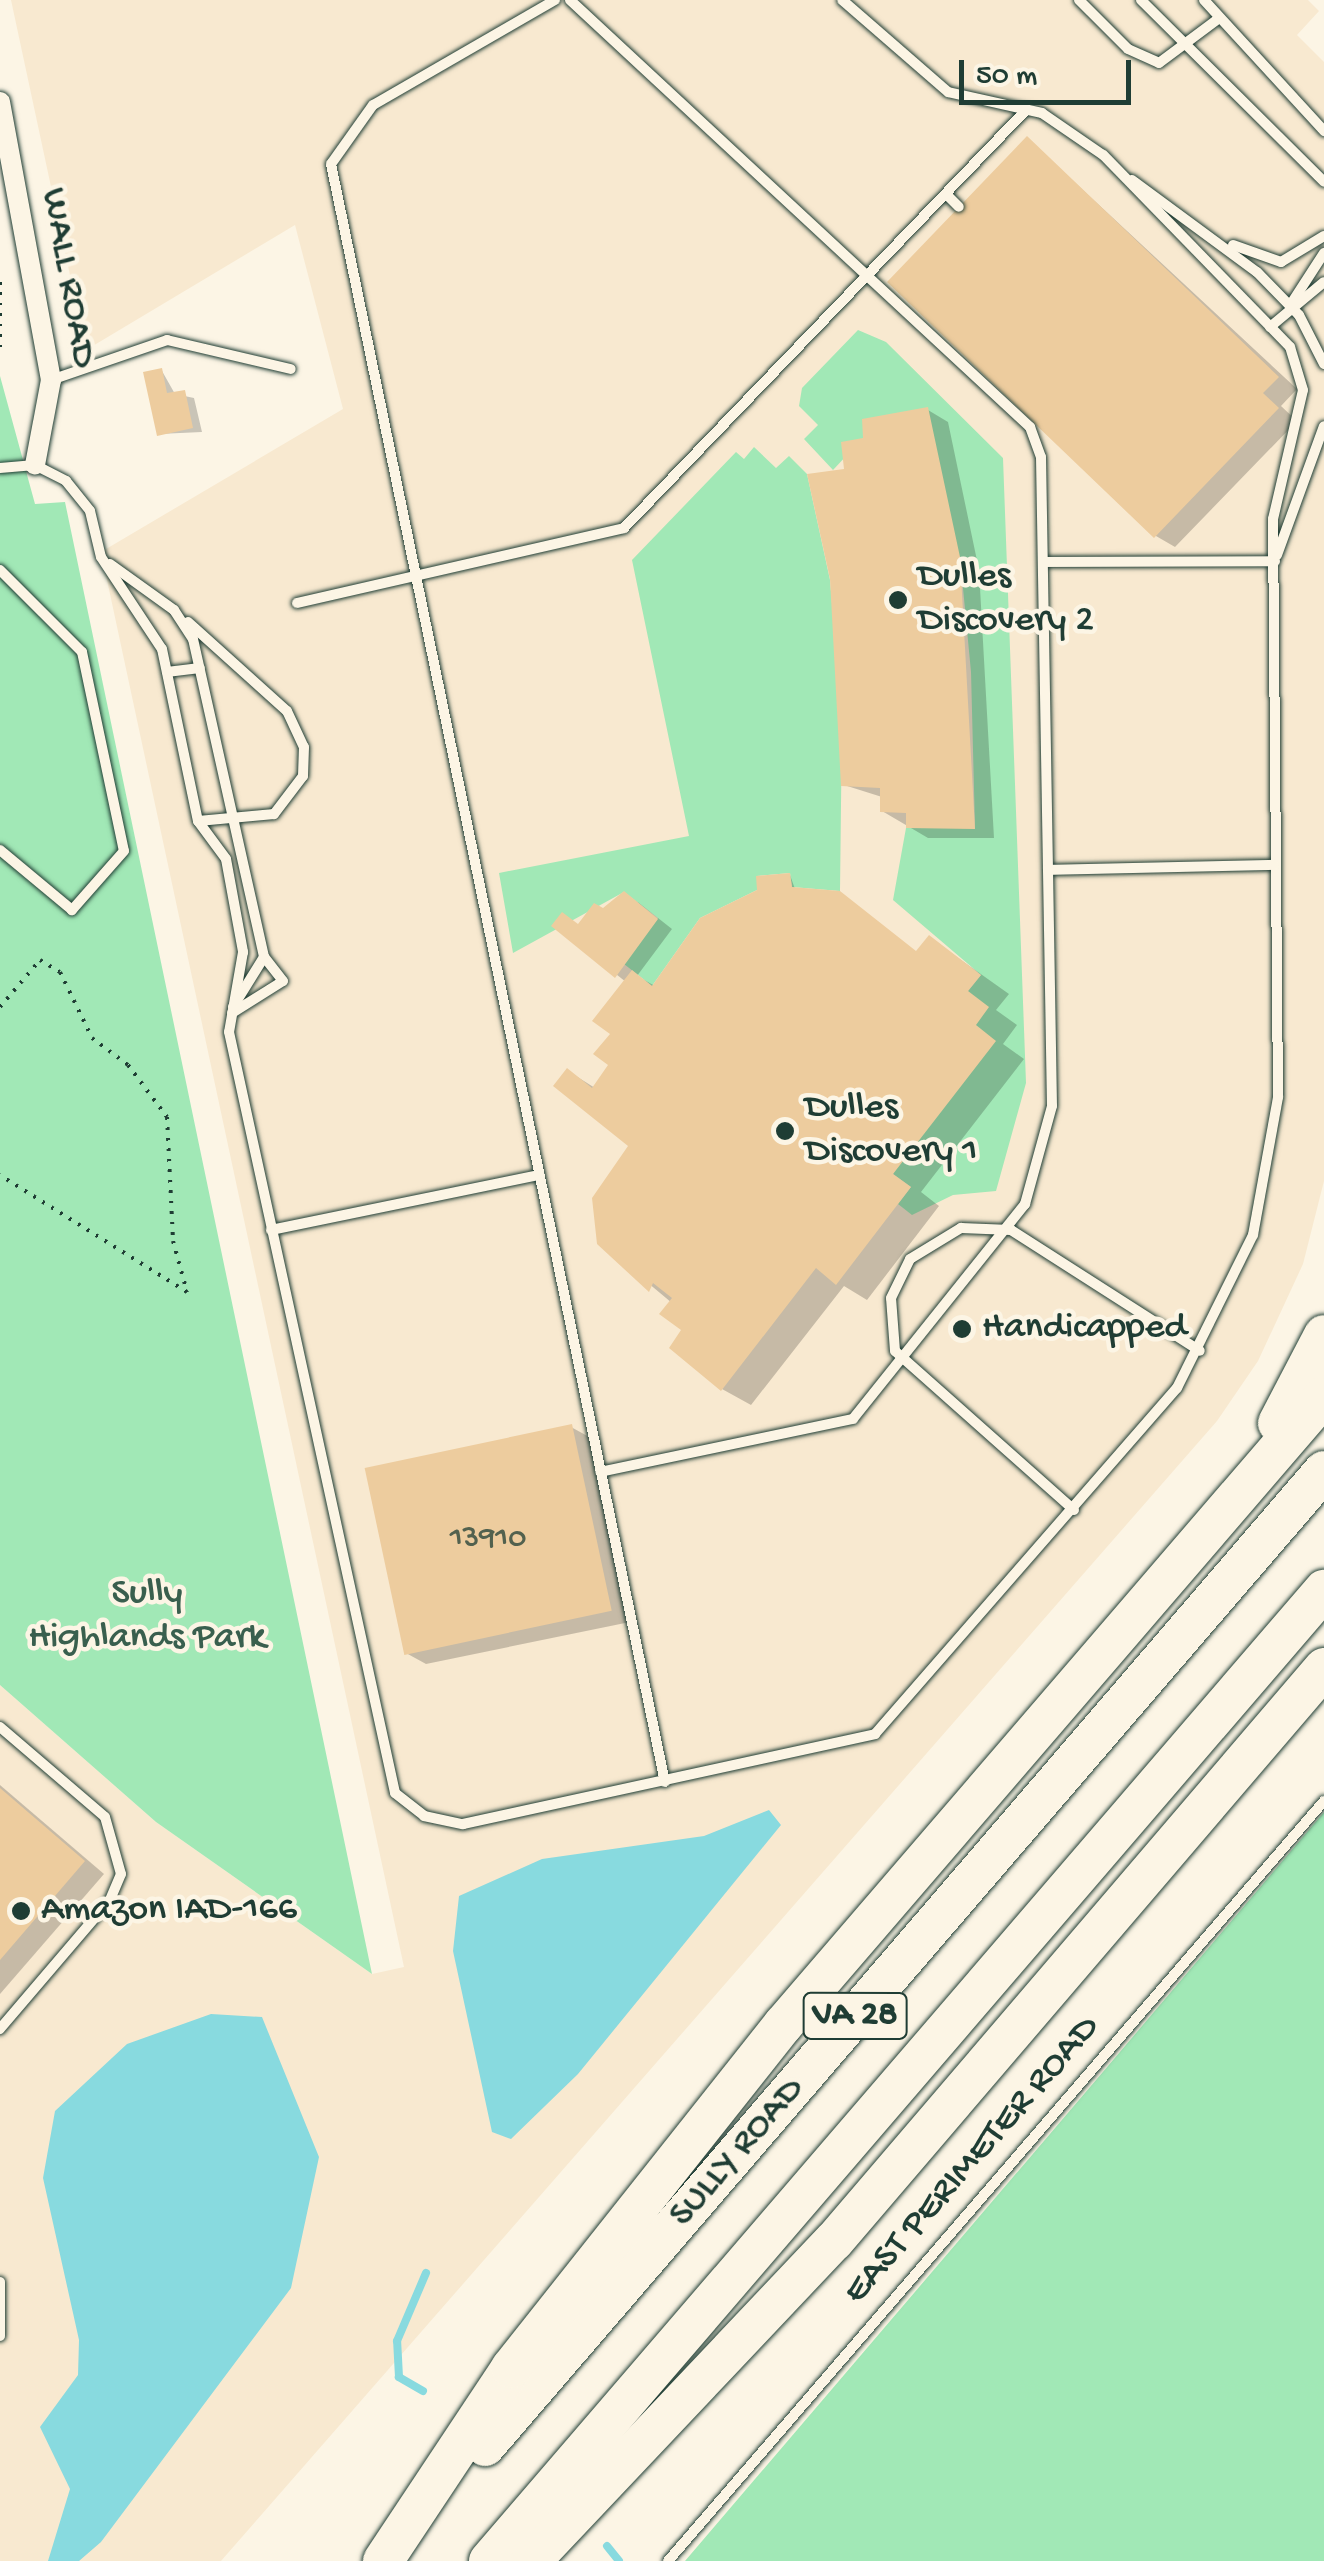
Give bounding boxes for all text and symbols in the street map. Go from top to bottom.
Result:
scale bar [964,40,1136,102]
text: 50 m [976,60,1037,95]
street label: WALL ROAD [29,185,105,371]
place label: Dulles Discovery 2 [918,555,1094,644]
marker: Dulles Discovery 2 [887,589,909,611]
place label: Dulles Discovery 1 [805,1086,978,1176]
marker: Dulles Discovery 1 [774,1120,796,1142]
place label: Handicapped [982,1306,1187,1352]
marker: Handicapped [951,1318,973,1340]
house number: 13910 [450,1520,526,1558]
park label: Sully Highlands Park [28,1572,266,1662]
place label: Amazon IAD-166 [41,1888,297,1934]
marker: Amazon IAD-166 [10,1900,32,1922]
road number: VA 28 [802,1986,908,2046]
street label: EAST PERIMETER ROAD [835,2007,1111,2315]
street label: SULLY ROAD [660,2069,816,2237]

